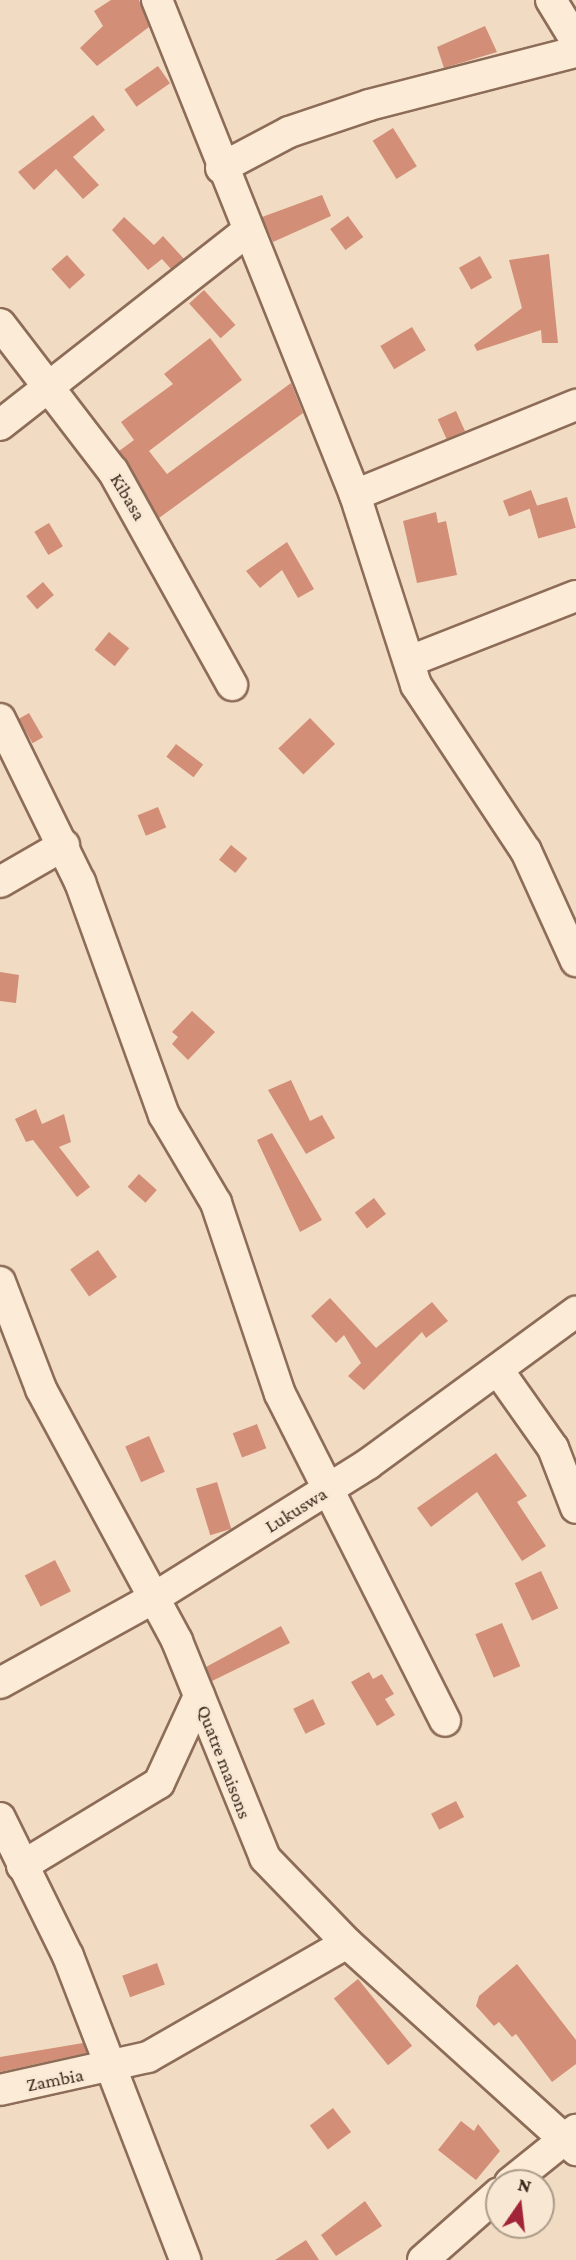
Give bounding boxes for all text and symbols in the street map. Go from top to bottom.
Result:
street label: Kibasa [105,469,151,525]
street label: Lukuswa [261,1482,331,1538]
street label: Quatre maisons [192,1702,256,1822]
street label: Zambia [25,2063,85,2097]
north arrow [485,2169,555,2239]
text: N [516,2173,534,2197]

